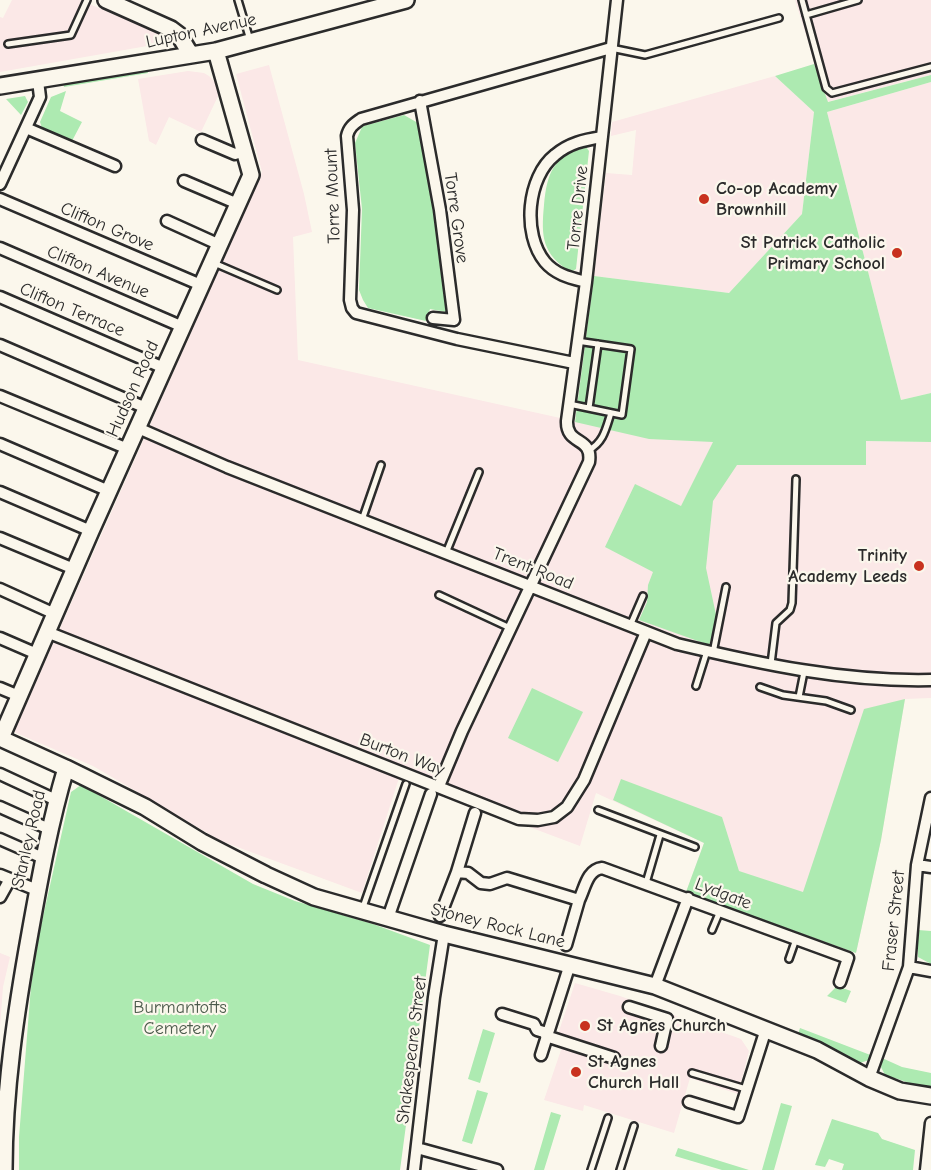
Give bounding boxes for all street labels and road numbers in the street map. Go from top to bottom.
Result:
street label: Lupton Avenue [144,9,258,53]
street label: Torre Mount [321,148,345,244]
street label: Torre Drive [563,165,593,251]
street label: Torre Grove [439,171,473,265]
street label: Clifton Grove [57,198,157,256]
street label: Clifton Avenue [44,241,152,303]
street label: Clifton Terrace [16,278,128,342]
street label: Hudson Road [102,337,164,441]
street label: Trent Road [489,543,577,595]
street label: Burton Way [356,729,448,781]
street label: Stanley Road [7,788,51,890]
street label: Fraser Street [878,870,910,972]
street label: Lydgate [692,873,754,915]
street label: Stoney Rock Lane [429,899,567,953]
street label: Shakespeare Street [392,975,432,1125]

